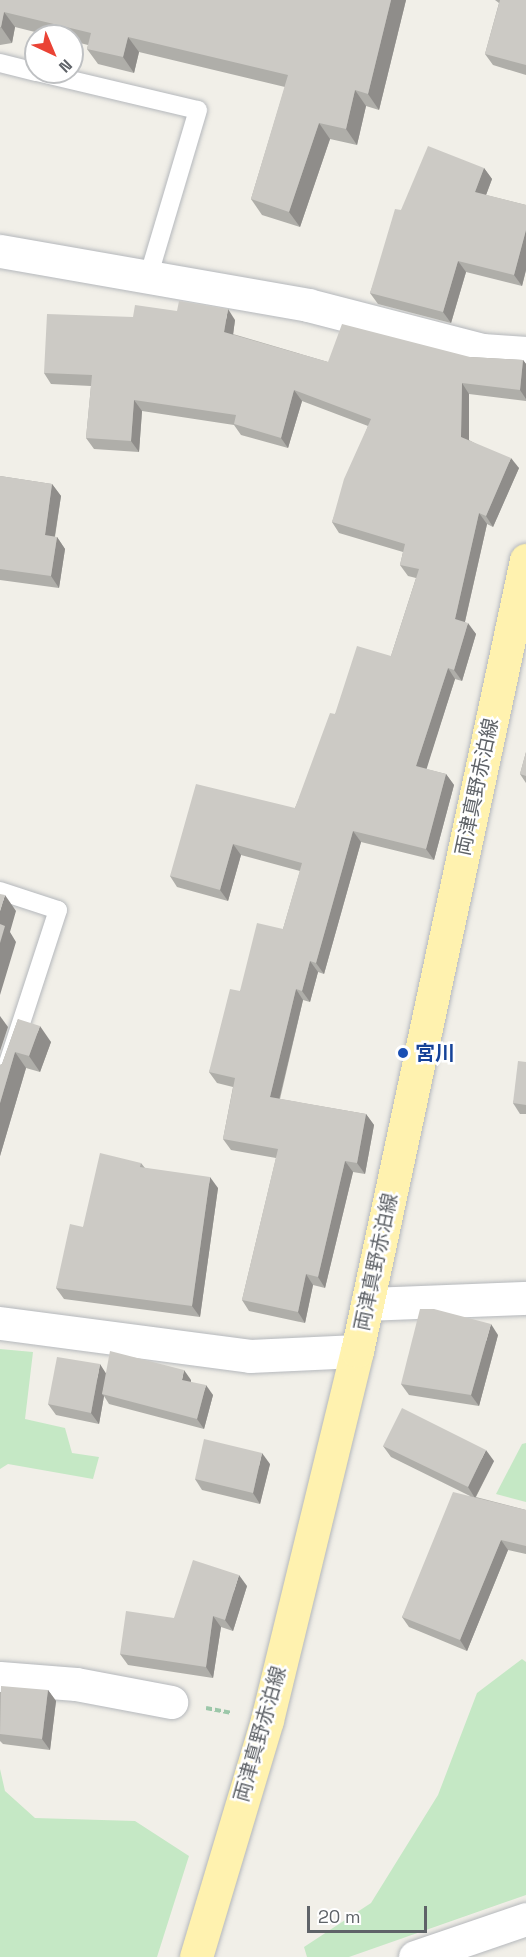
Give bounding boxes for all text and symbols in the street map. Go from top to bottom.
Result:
north arrow [24,24,84,84]
text: N [54,55,77,77]
street label: 両津真野赤泊線 [451,716,503,858]
place label: 宮川 [415,1041,455,1065]
marker: 宮川 [396,1046,410,1060]
street label: 両津真野赤泊線 [350,1191,402,1333]
street label: 両津真野赤泊線 [229,1663,291,1805]
scale bar [310,1894,430,1932]
text: 20 m [318,1905,361,1928]

